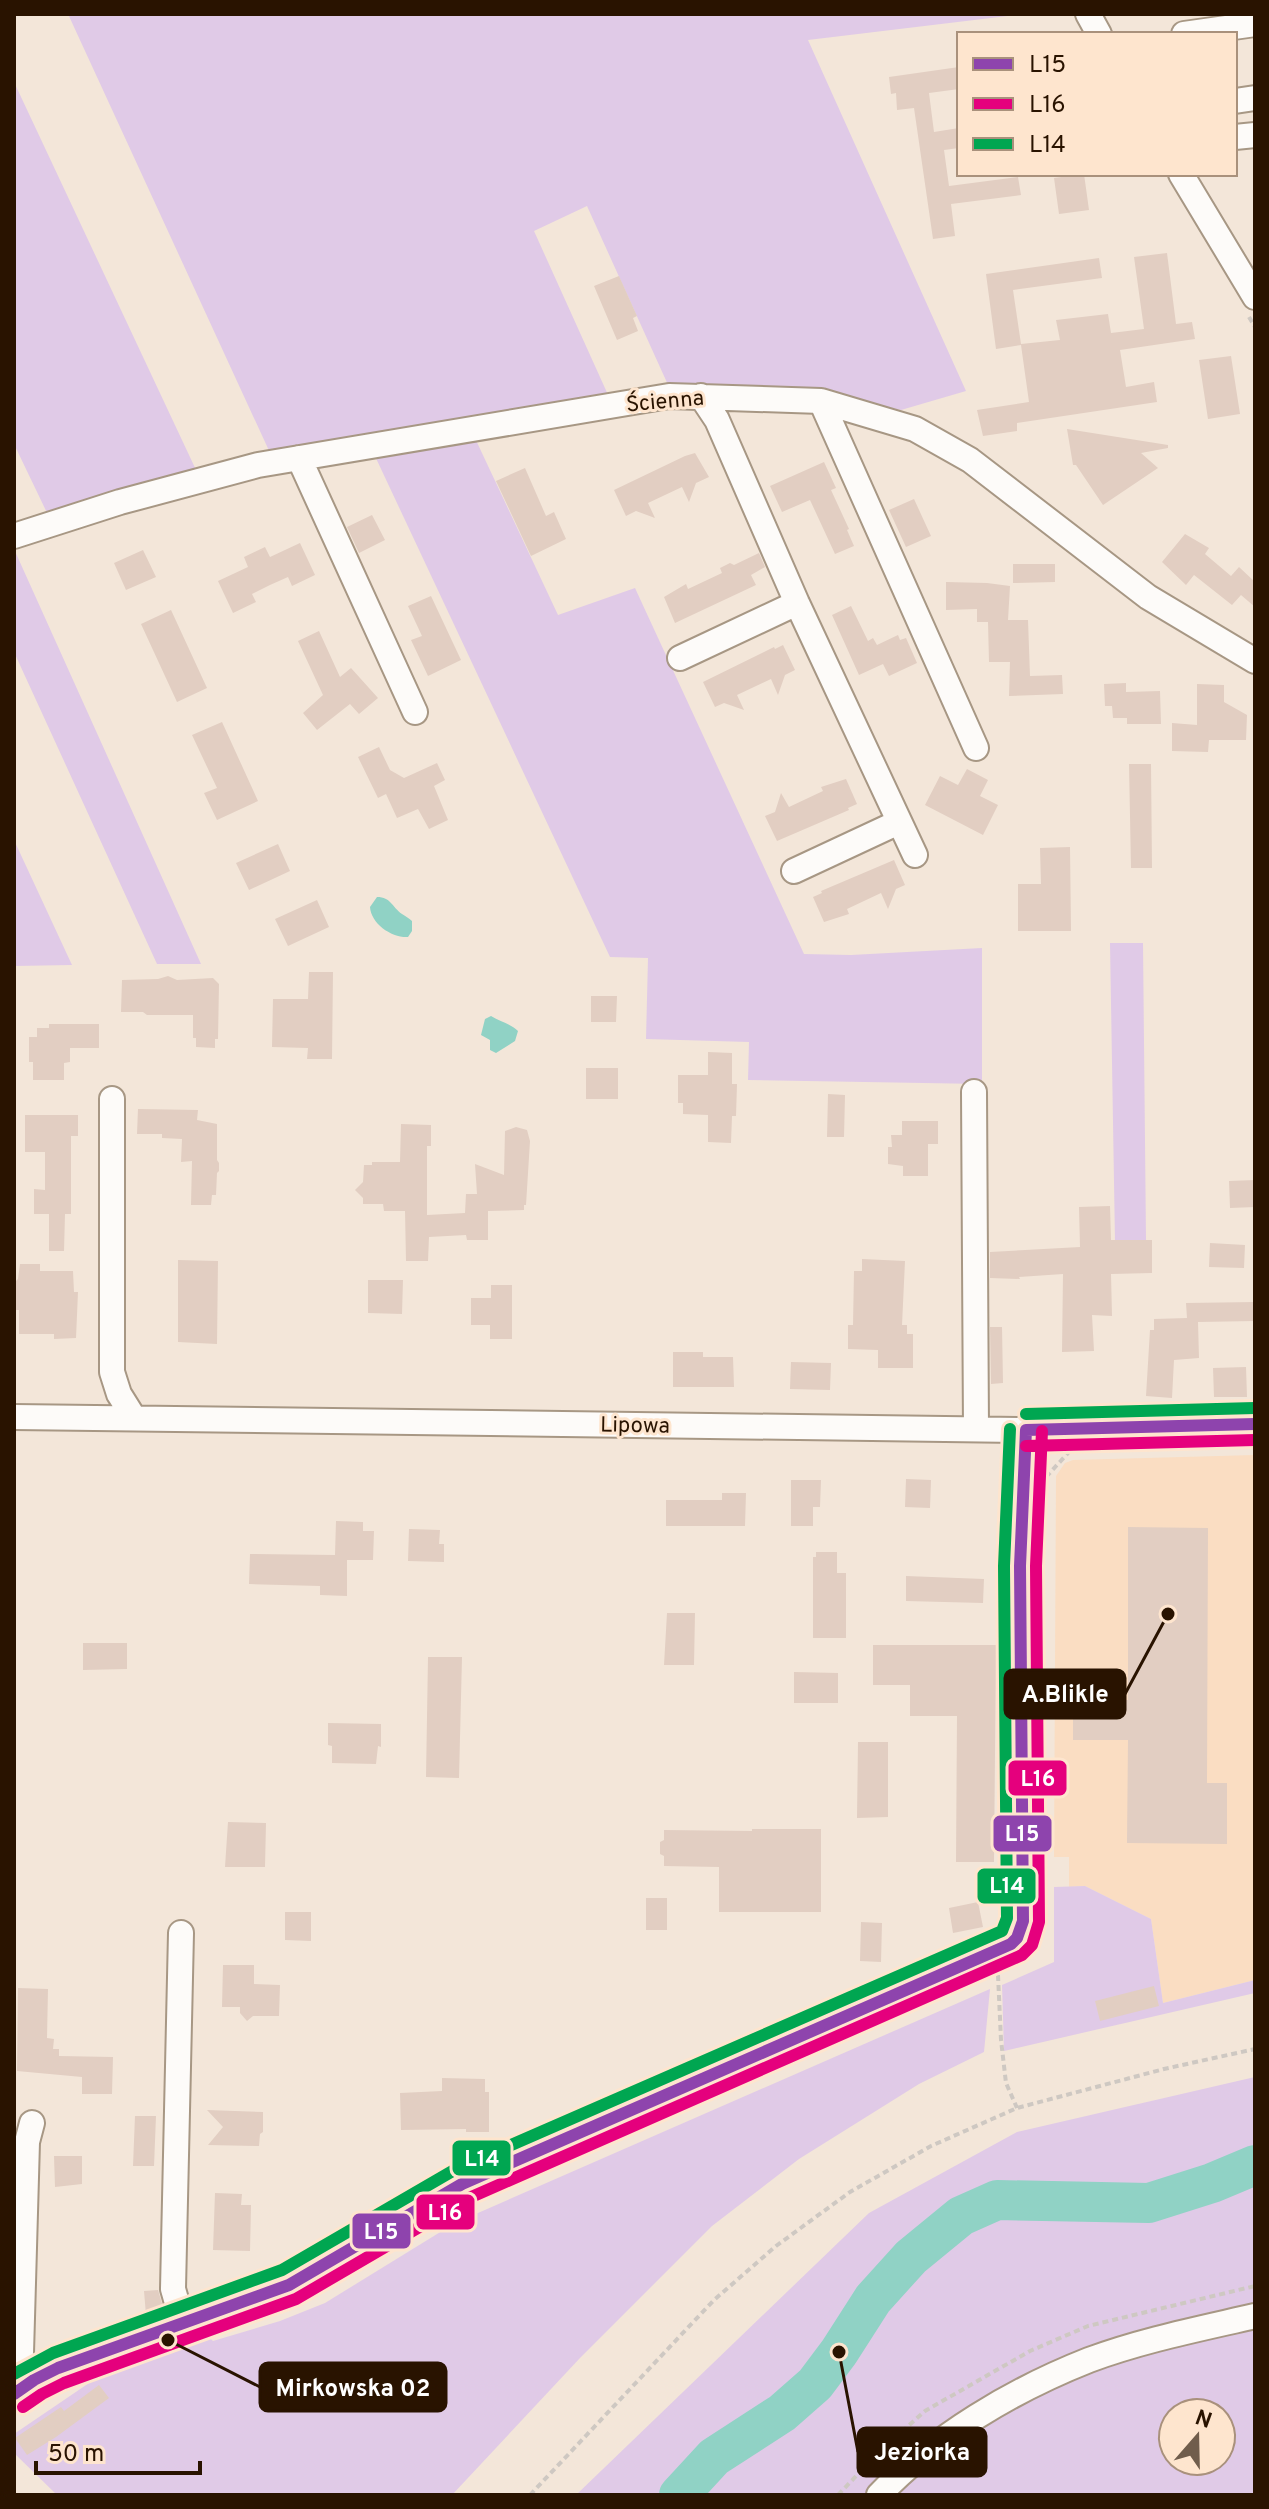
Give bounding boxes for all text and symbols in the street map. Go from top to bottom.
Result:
legend [957,32,1237,176]
text: L15 [1029,51,1066,81]
text: L16 [1029,91,1066,121]
text: L14 [1029,131,1066,161]
street label: Ścienna [625,383,705,419]
street label: Lipowa [600,1412,670,1441]
callout: A.Blikle [1005,1670,1125,1718]
text: A.Blikle [1021,1681,1109,1711]
line badge: L16 [1007,1759,1068,1797]
text: L16 [1021,1767,1055,1794]
line badge: L15 [992,1814,1053,1853]
text: L15 [1005,1822,1039,1849]
line badge: L14 [976,1867,1037,1905]
text: L14 [989,1874,1025,1901]
line badge: L14 [451,2139,512,2177]
text: L14 [464,2147,500,2174]
line badge: L16 [415,2193,476,2231]
text: L16 [428,2201,462,2228]
line badge: L15 [351,2212,412,2250]
text: L15 [364,2220,398,2247]
callout: Mirkowska 02 [260,2363,446,2411]
text: Mirkowska 02 [276,2375,430,2405]
north arrow [1157,2397,1237,2477]
text: N [1191,2405,1215,2436]
scale bar [36,2425,200,2475]
callout: Jeziorka [858,2428,986,2476]
text: Jeziorka [874,2439,970,2469]
text: 50 m [48,2440,104,2470]

